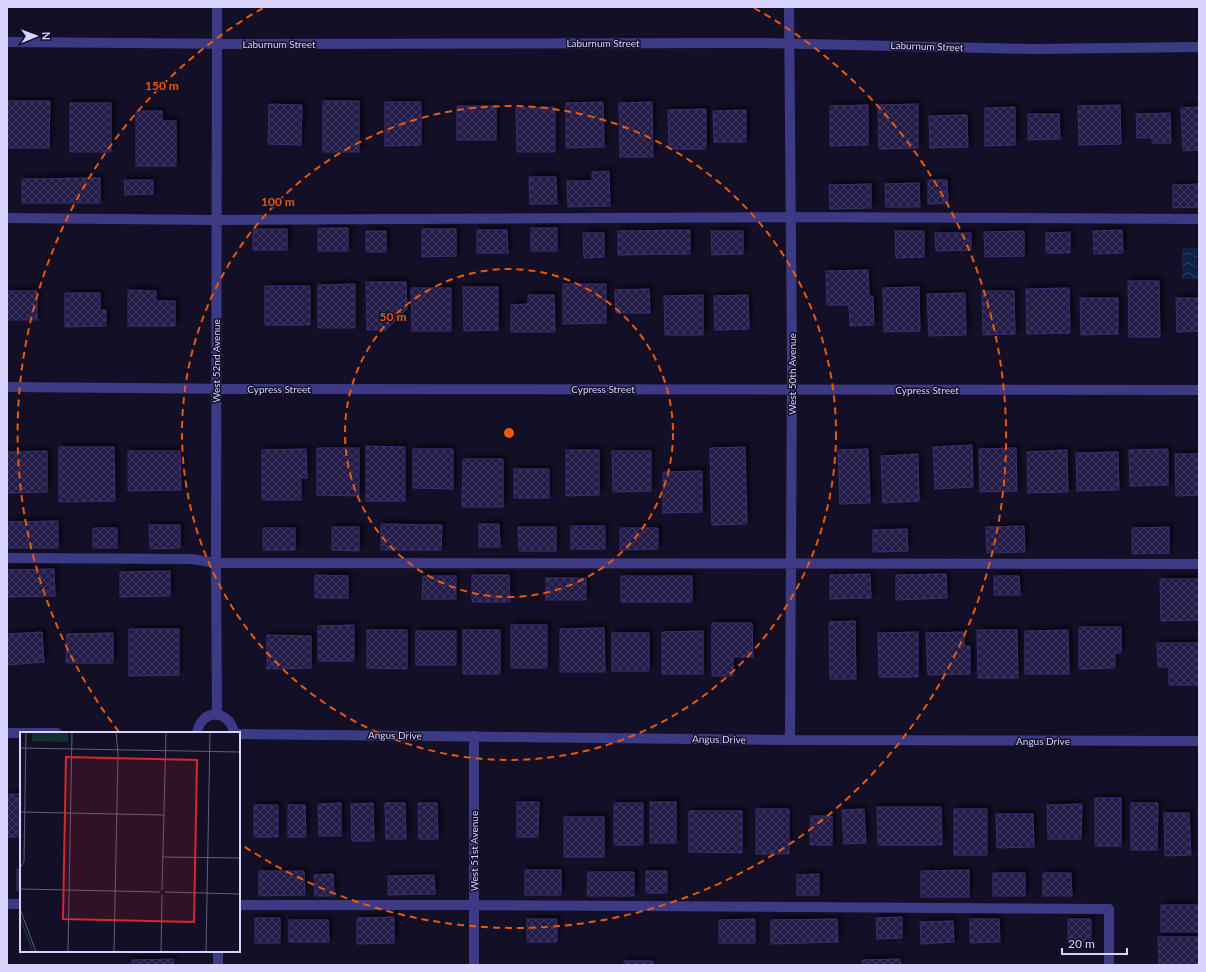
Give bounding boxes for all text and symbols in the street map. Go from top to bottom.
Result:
north arrow [16,16,56,56]
text: N [40,31,53,40]
street label: Laburnum Street [566,37,640,49]
street label: Laburnum Street [242,38,316,50]
street label: Laburnum Street [890,39,964,53]
text: 150 m [145,78,179,93]
text: 100 m [261,194,295,209]
text: 50 m [380,309,406,324]
street label: West 52nd Avenue [210,319,222,403]
street label: West 50th Avenue [786,333,798,415]
street label: Cypress Street [247,383,311,395]
street label: Cypress Street [571,383,635,395]
street label: Cypress Street [895,384,959,396]
centre of rings [502,426,516,440]
street label: Angus Drive [368,729,422,741]
inset map [20,732,240,952]
street label: Angus Drive [692,733,746,745]
street label: Angus Drive [1016,735,1070,747]
street label: West 51st Avenue [468,811,480,891]
scale bar [1062,930,1127,956]
text: 20 m [1068,936,1095,951]

